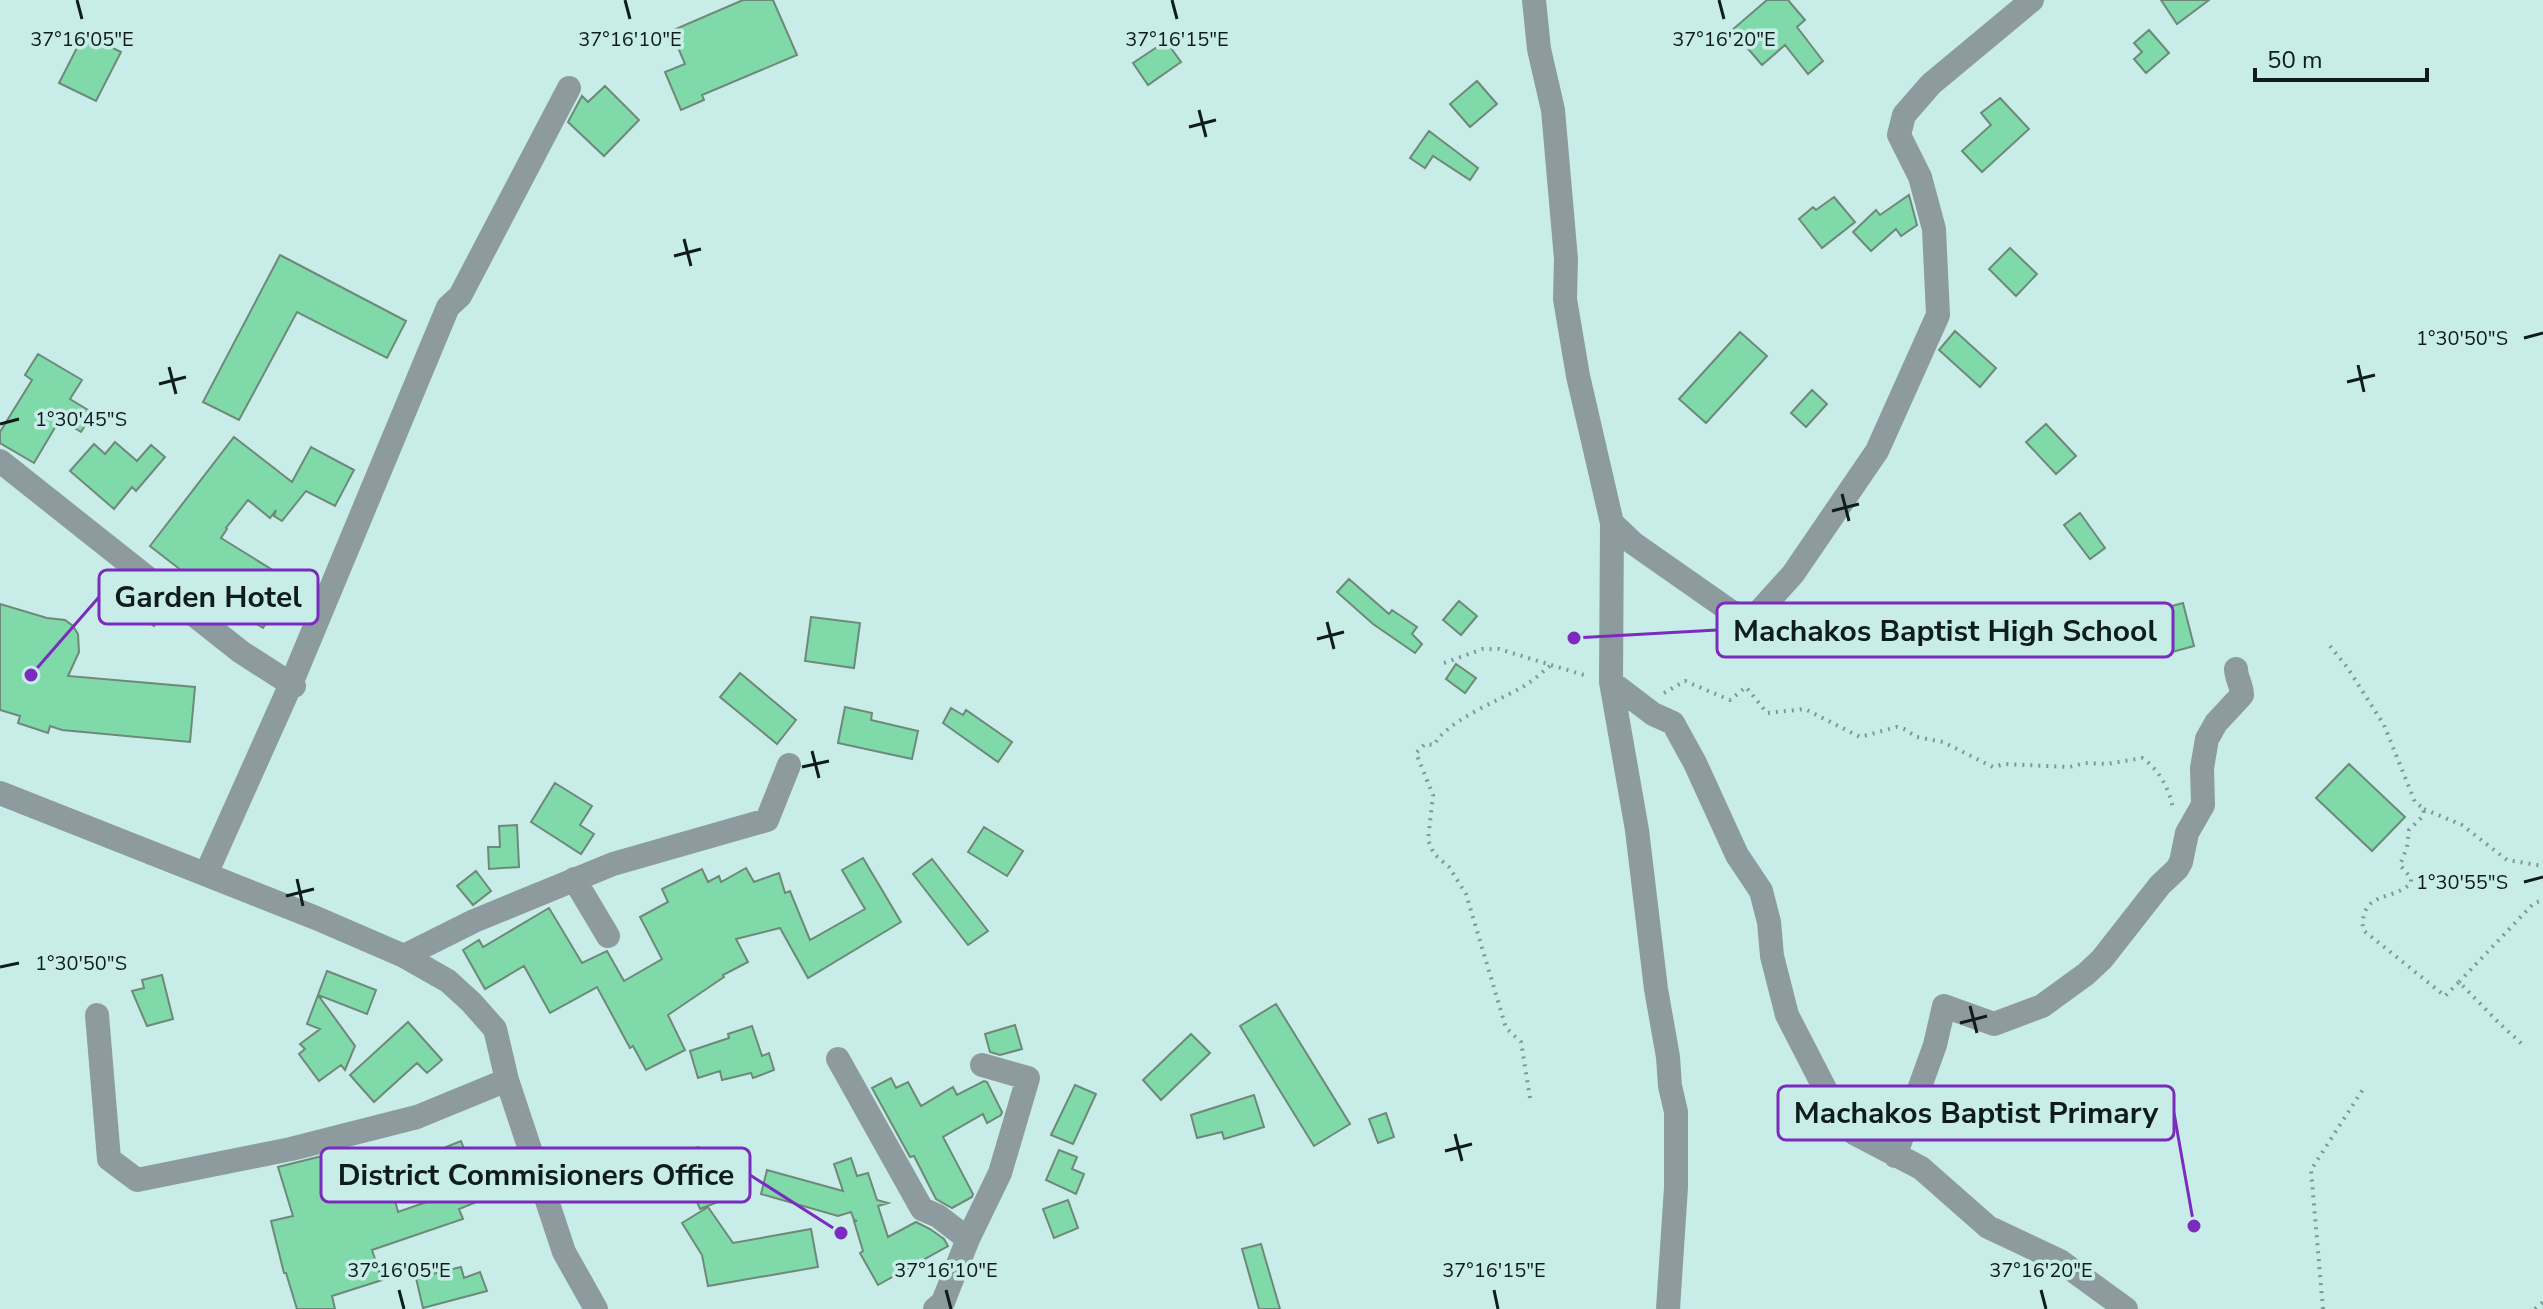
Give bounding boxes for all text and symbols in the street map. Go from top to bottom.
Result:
text: 37°16'05"E [30,26,134,53]
text: 37°16'10"E [578,26,682,53]
text: 37°16'15"E [1125,26,1229,53]
text: 37°16'20"E [1672,26,1776,53]
scale bar [2255,32,2427,82]
text: 50 m [2267,44,2323,76]
text: 1°30'50"S [2416,325,2508,352]
text: 1°30'45"S [35,406,127,433]
callout: Garden Hotel [99,570,318,624]
text: Garden Hotel [114,577,302,618]
callout: Machakos Baptist High School [1717,603,2173,657]
text: Machakos Baptist High School [1733,611,2157,652]
text: 1°30'55"S [2416,869,2508,896]
text: 1°30'50"S [35,950,127,977]
callout: Machakos Baptist Primary [1778,1086,2174,1140]
text: Machakos Baptist Primary [1794,1093,2158,1134]
callout: District Commisioners Office [321,1148,750,1202]
text: District Commisioners Office [338,1155,734,1196]
text: 37°16'05"E [347,1257,451,1284]
text: 37°16'10"E [894,1257,998,1284]
text: 37°16'15"E [1442,1257,1546,1284]
text: 37°16'20"E [1989,1257,2093,1284]

